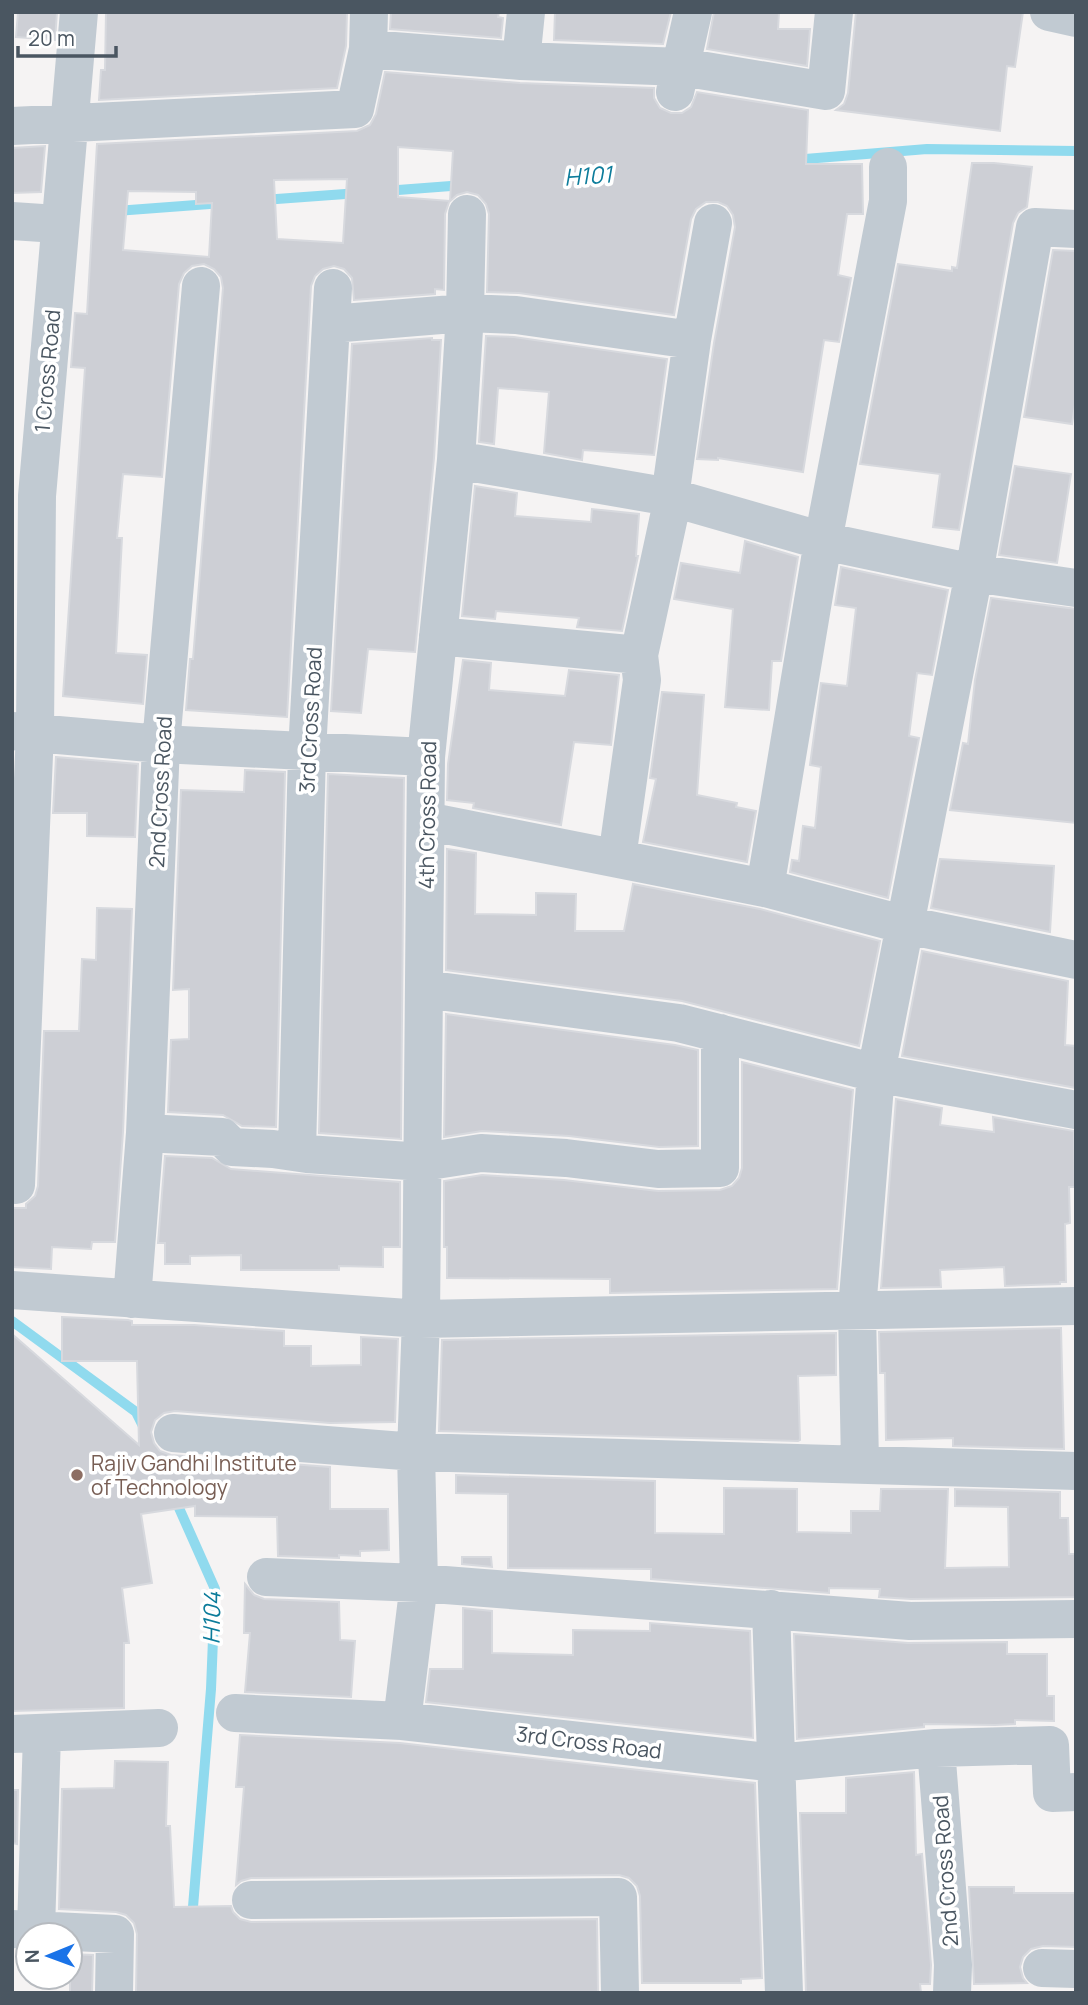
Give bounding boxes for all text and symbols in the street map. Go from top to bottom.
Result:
scale bar [18,14,116,58]
text: 20 m [28,24,75,52]
water label: H101 [563,157,615,193]
street label: 1 Cross Road [28,308,66,434]
street label: 3rd Cross Road [292,646,328,794]
street label: 2nd Cross Road [142,715,178,869]
street label: 4th Cross Road [412,741,442,889]
place label: Rajiv Gandhi Institute of Technology [91,1449,297,1501]
marker: Rajiv Gandhi Institute of Technology [69,1467,85,1483]
water label: H104 [195,1591,227,1644]
street label: 3rd Cross Road [515,1719,663,1765]
street label: 2nd Cross Road [926,1794,964,1948]
north arrow [14,1921,84,1991]
text: N [19,1949,45,1963]

